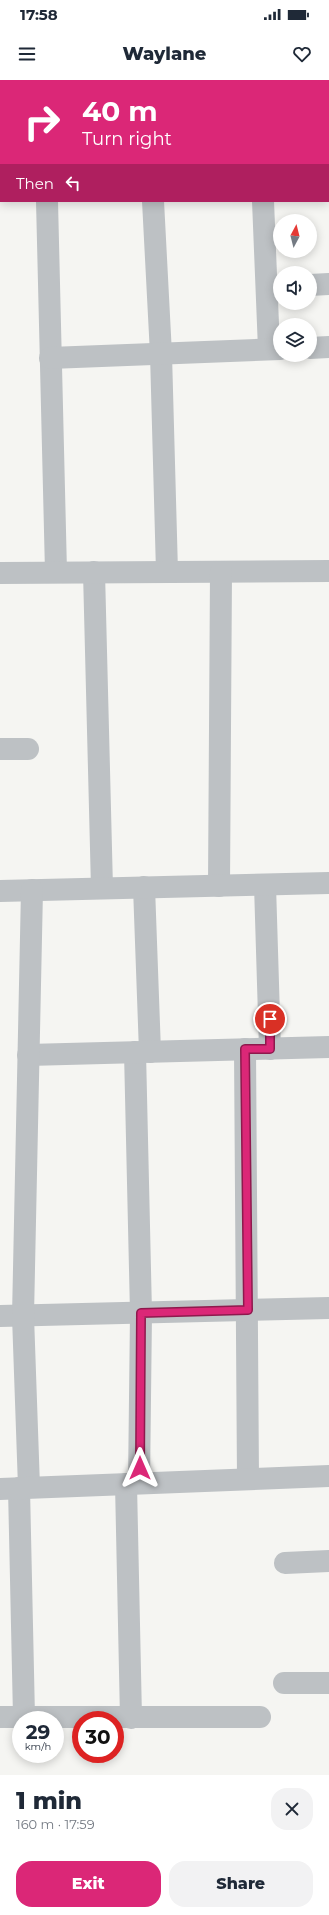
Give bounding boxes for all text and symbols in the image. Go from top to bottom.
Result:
text: 17:58 [20,5,58,24]
icon: menu [16,43,38,65]
text: Waylane [123,43,206,65]
icon: heart [291,43,313,65]
text: 40 m [82,94,158,128]
icon: right [16,96,68,148]
text: Turn right [82,128,172,150]
icon: left [62,172,84,194]
text: Then [16,174,54,193]
north arrow [273,214,317,258]
map controls [273,214,317,362]
button: sound [273,266,317,310]
button: layers [273,318,317,362]
pin [253,1002,287,1036]
icon: arrive [259,1008,281,1030]
position arrow [119,1447,161,1489]
speed limit sign: 30 [72,1711,124,1763]
text: 29 [26,1720,50,1744]
text: km/h [25,1740,51,1753]
text: 1 min [16,1786,82,1815]
button: close [271,1788,313,1830]
text: 160 m · 17:59 [16,1816,95,1832]
button: Exit [16,1861,161,1907]
button: Share [169,1861,313,1907]

